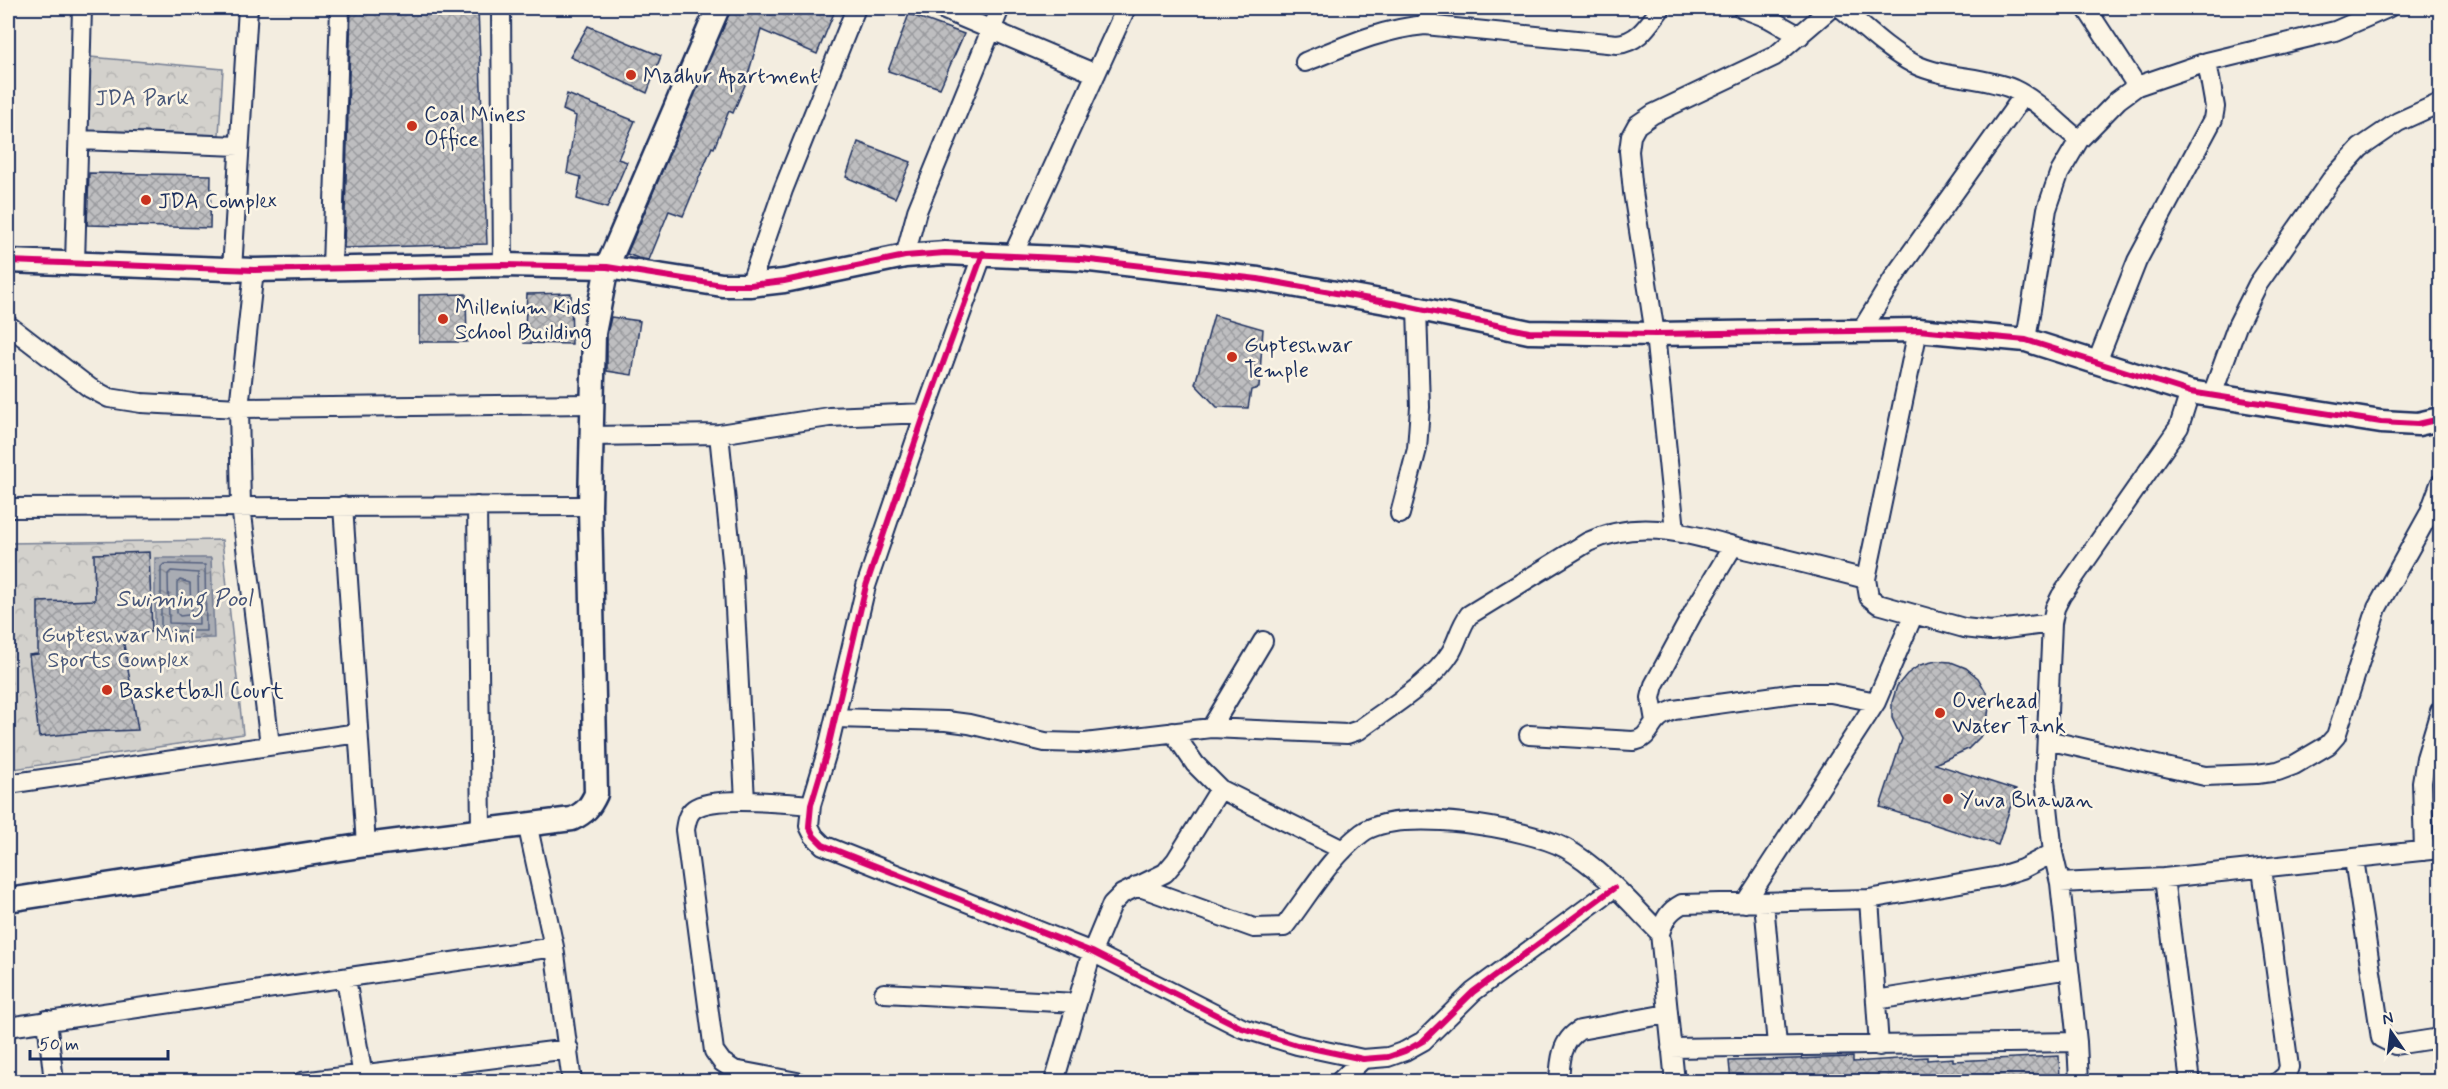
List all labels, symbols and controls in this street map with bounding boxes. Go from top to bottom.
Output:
place label: Madhur Apartment [643,63,818,93]
marker: Madhur Apartment [624,68,638,82]
park label: JDA Park [95,85,189,113]
place label: Coal Mines Office [424,101,526,154]
marker: Coal Mines Office [405,119,419,133]
place label: JDA Complex [158,188,277,216]
marker: JDA Complex [139,193,153,207]
place label: Millenium Kids School Building [455,294,592,350]
marker: Millenium Kids School Building [436,312,450,326]
place label: Gupteshwar Temple [1244,332,1353,385]
marker: Gupteshwar Temple [1225,350,1239,364]
water label: Swiming Pool [116,584,254,618]
park label: Gupteshwar Mini Sports Complex [41,622,195,675]
place label: Basketball Court [119,678,284,706]
marker: Basketball Court [100,683,114,697]
place label: Overhead Water Tank [1952,688,2066,741]
marker: Overhead Water Tank [1933,706,1947,720]
place label: Yuva Bhawan [1960,787,2093,815]
marker: Yuva Bhawan [1941,792,1955,806]
north arrow [2361,1002,2421,1062]
text: N [2380,1007,2395,1030]
scale bar [30,1023,168,1061]
text: 50 m [39,1033,79,1057]

